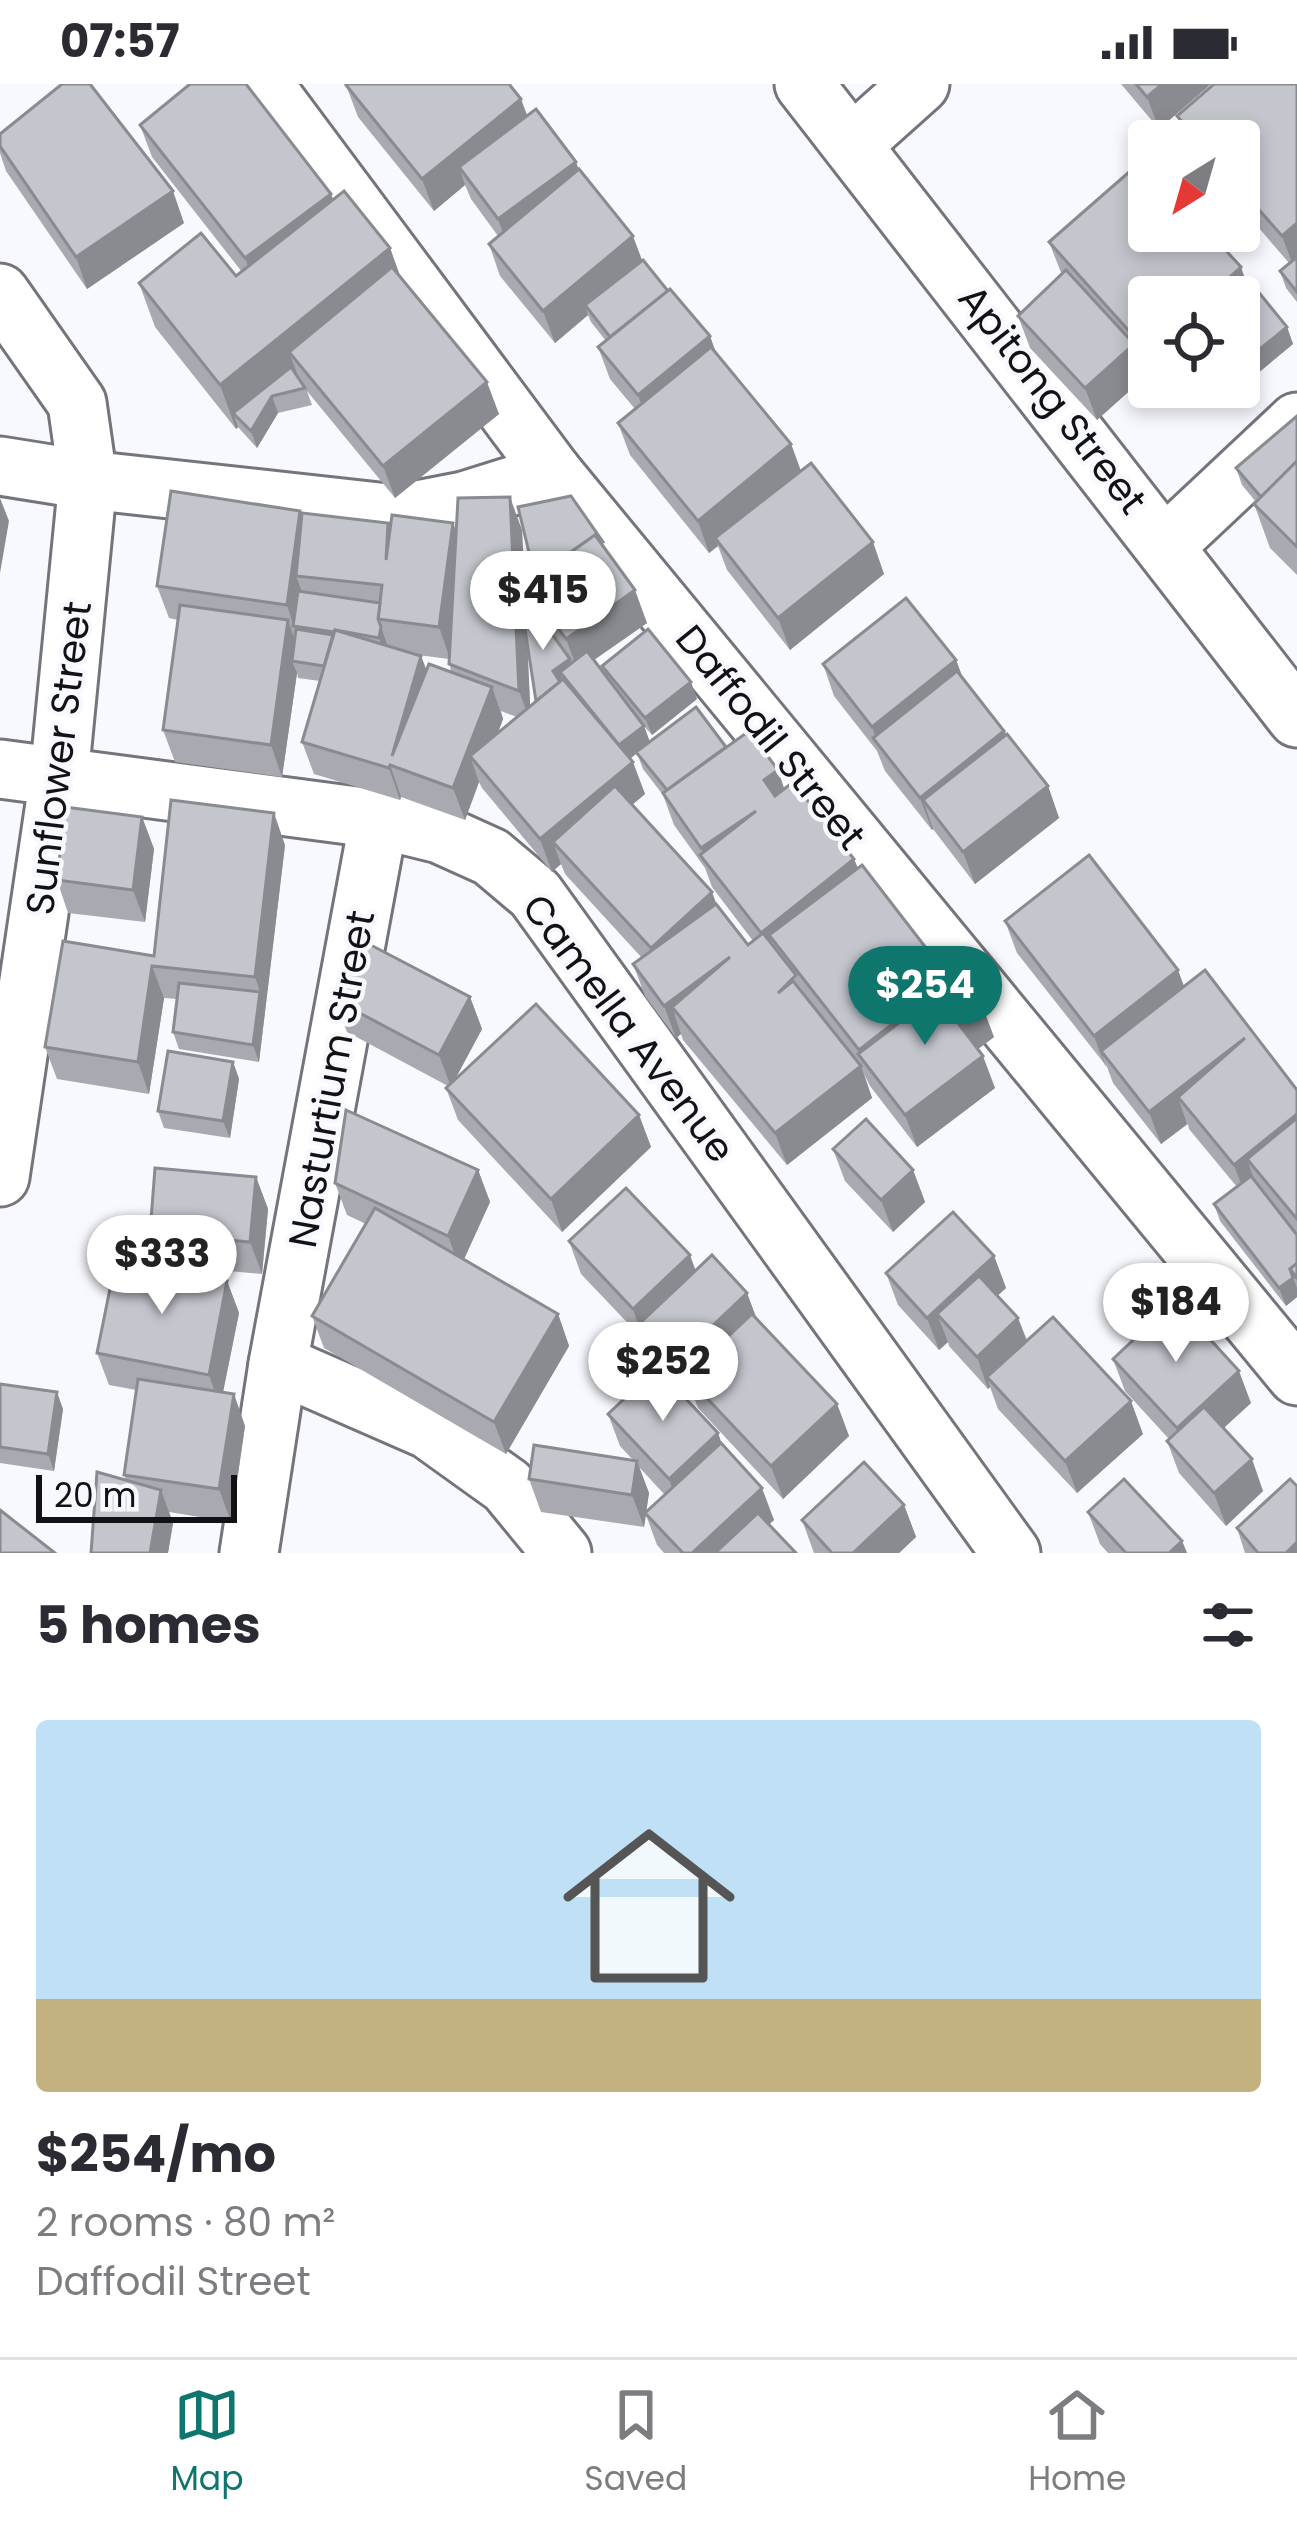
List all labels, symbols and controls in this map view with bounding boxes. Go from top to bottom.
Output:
text: 07:57 [60,10,180,73]
north arrow [1128,120,1260,252]
map controls [1128,120,1260,408]
street label: Apitong Street [946,273,1160,526]
button: locate [1128,276,1260,408]
pin: $415 [472,551,614,653]
text: $415 [497,562,589,617]
street label: Sunflower Street [12,598,105,918]
street label: Daffodil Street [663,613,878,861]
street label: Camella Avenue [509,883,748,1174]
street label: Nasturtium Street [275,906,388,1252]
pin: $254 [854,946,996,1048]
text: $254 [875,957,975,1012]
pin: $333 [91,1215,233,1317]
text: $333 [114,1226,210,1281]
pin: $184 [1105,1263,1247,1365]
text: $184 [1130,1274,1222,1329]
pin: $252 [592,1322,734,1424]
text: $252 [615,1333,711,1388]
scale bar [36,1469,237,1522]
text: 20 m [54,1472,137,1519]
text: 5 homes [36,1589,261,1661]
icon: filters [1195,1592,1261,1658]
icon: home [541,1798,757,2014]
text: $254/mo [36,2118,276,2190]
text: 2 rooms · 80 m² [36,2195,335,2250]
text: Daffodil Street [36,2254,311,2309]
tab: Map [170,2382,243,2504]
tab: Saved [584,2382,687,2504]
tab: Home [1028,2382,1127,2504]

